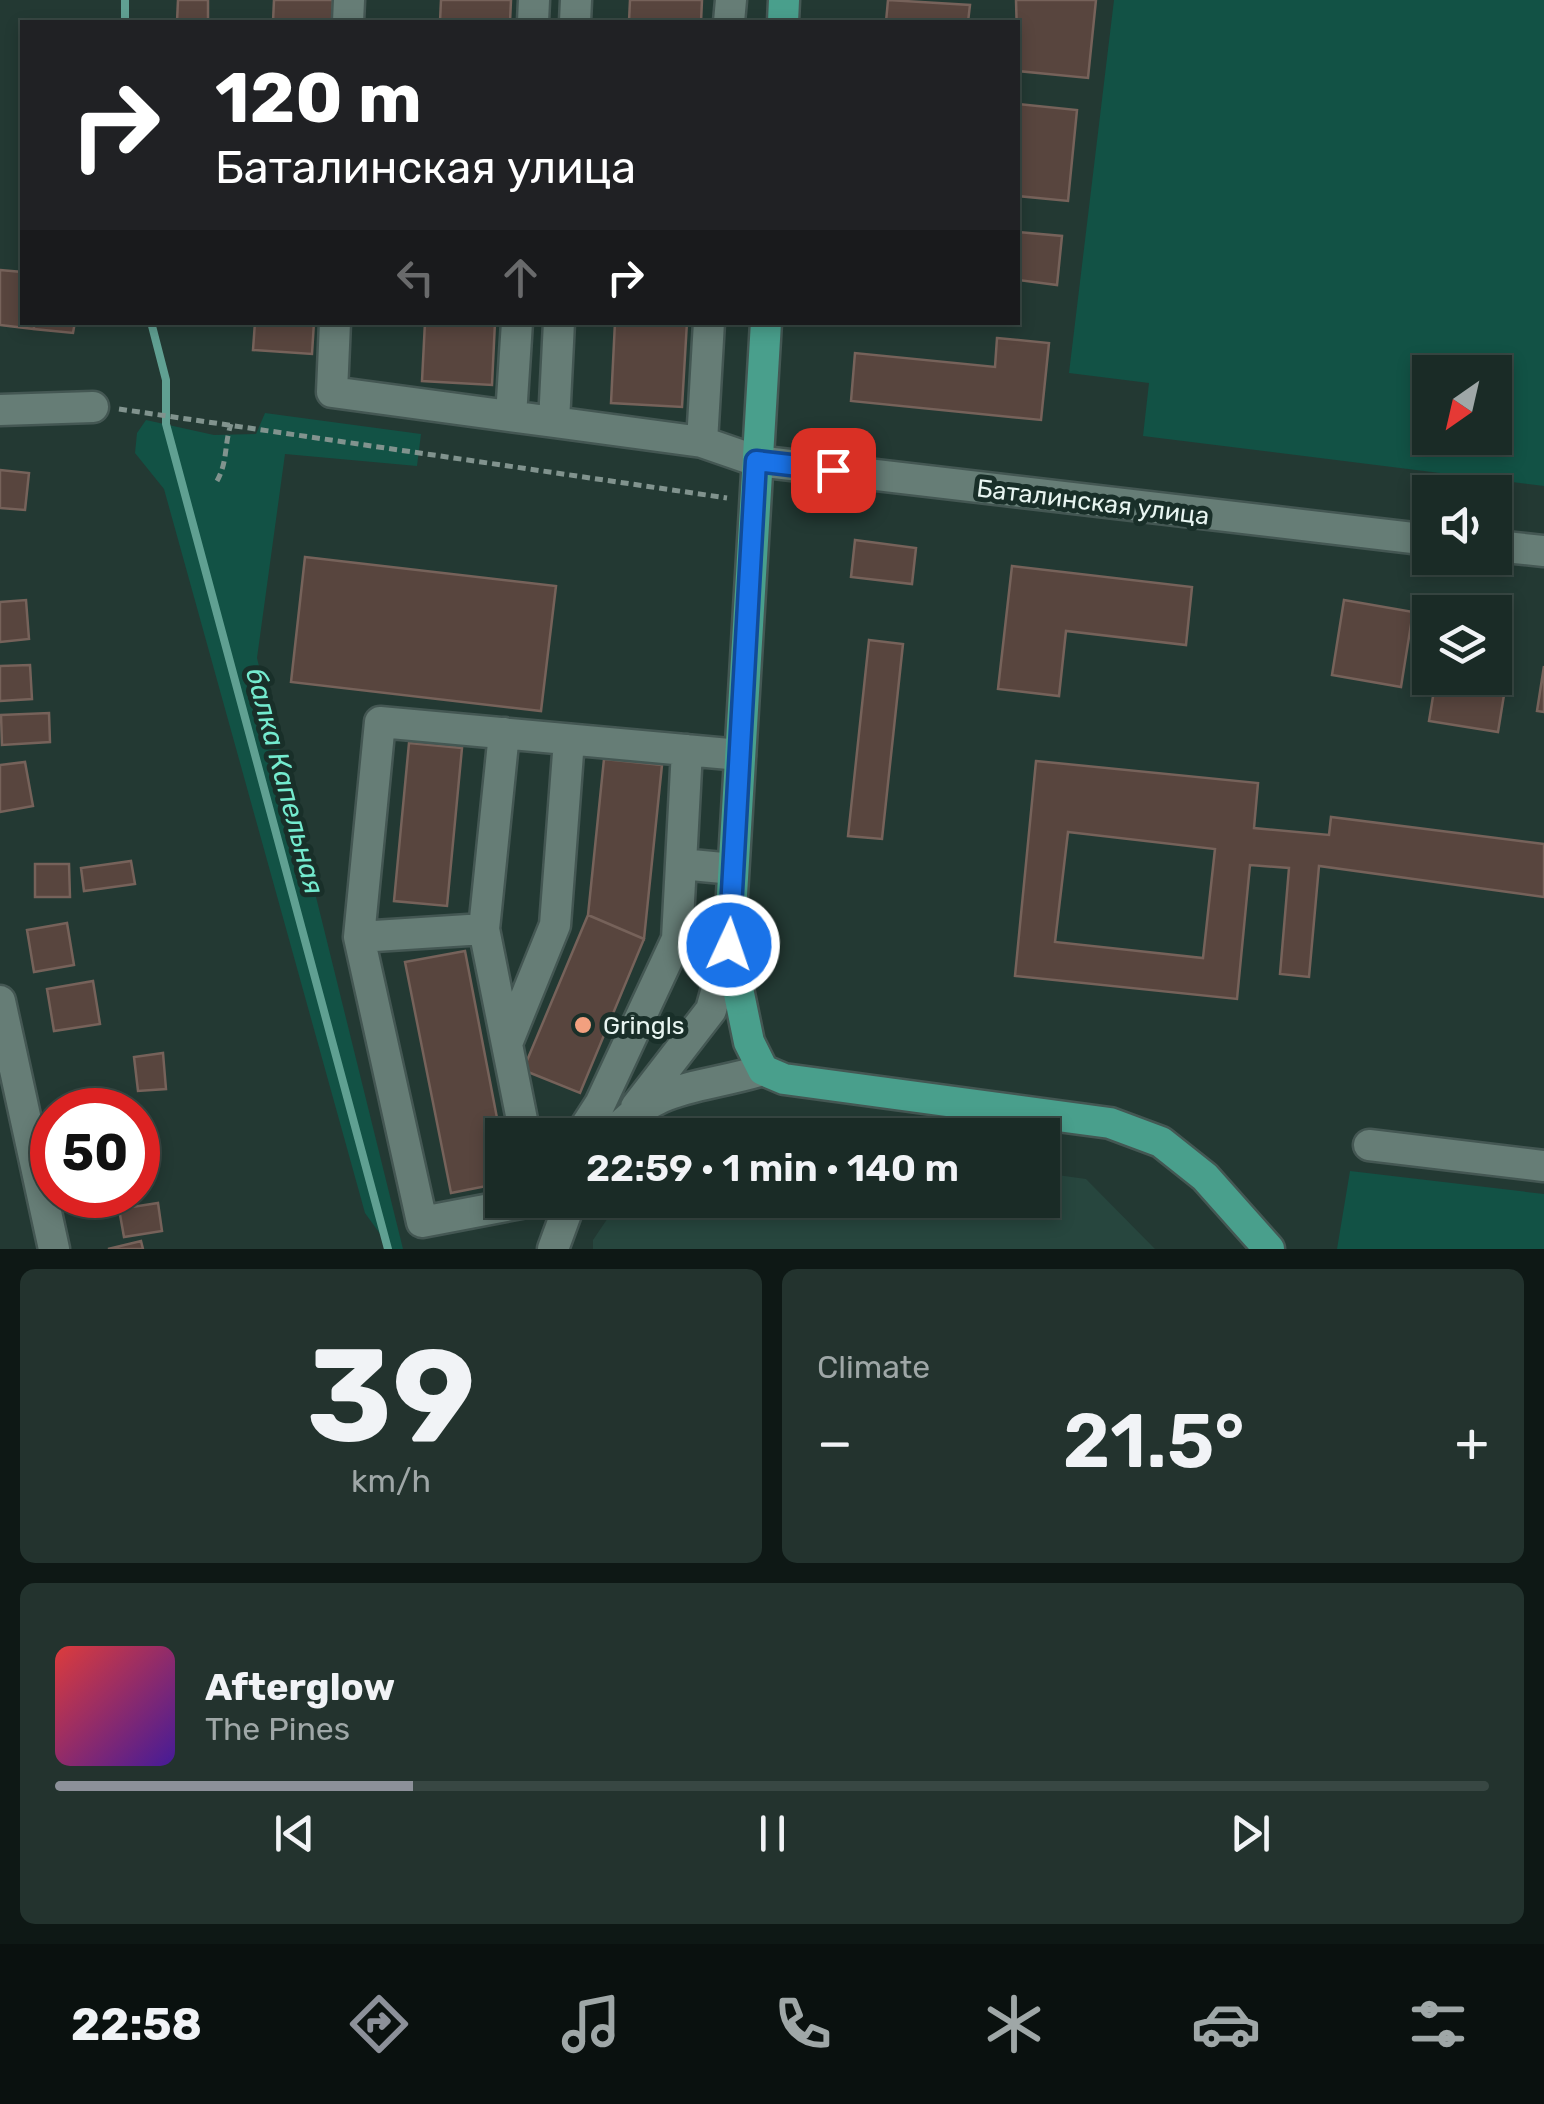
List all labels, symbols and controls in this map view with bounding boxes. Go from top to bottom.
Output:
text: 120 m [215,57,422,140]
icon: right [50,60,180,190]
text: Баталинская улица [215,141,636,194]
icon: left [388,250,443,305]
icon: ahead [493,250,548,305]
icon: right [598,250,653,305]
north arrow [1412,355,1512,455]
map controls [1412,355,1512,695]
pin [791,428,876,513]
icon: arrive [806,443,861,498]
street label: Баталинская улица [975,473,1211,531]
button: sound [1412,475,1512,575]
button: layers [1412,595,1512,695]
water label: балка Капельная [239,664,331,898]
position arrow [677,893,781,997]
place label: Gringls [603,1011,684,1040]
marker: Gringls [572,1014,594,1036]
speed limit sign: 50 [30,1088,160,1218]
text: 22:59 · 1 min · 140 m [586,1145,959,1191]
text: 39 [306,1319,476,1474]
text: Climate [817,1348,930,1386]
text: 21.5° [1063,1397,1245,1486]
text: − [817,1410,853,1475]
text: + [1455,1410,1489,1475]
text: km/h [351,1462,431,1500]
text: Afterglow [205,1664,395,1710]
text: The Pines [205,1710,350,1748]
icon: previous [267,1806,322,1861]
icon: pause [745,1806,800,1861]
icon: next [1223,1806,1278,1861]
icon: directions [344,1989,414,2059]
icon: music [556,1989,626,2059]
icon: phone [768,1989,838,2059]
icon: climate [979,1989,1049,2059]
icon: car [1191,1989,1261,2059]
icon: filters [1403,1989,1473,2059]
text: 22:58 [71,1998,202,2051]

